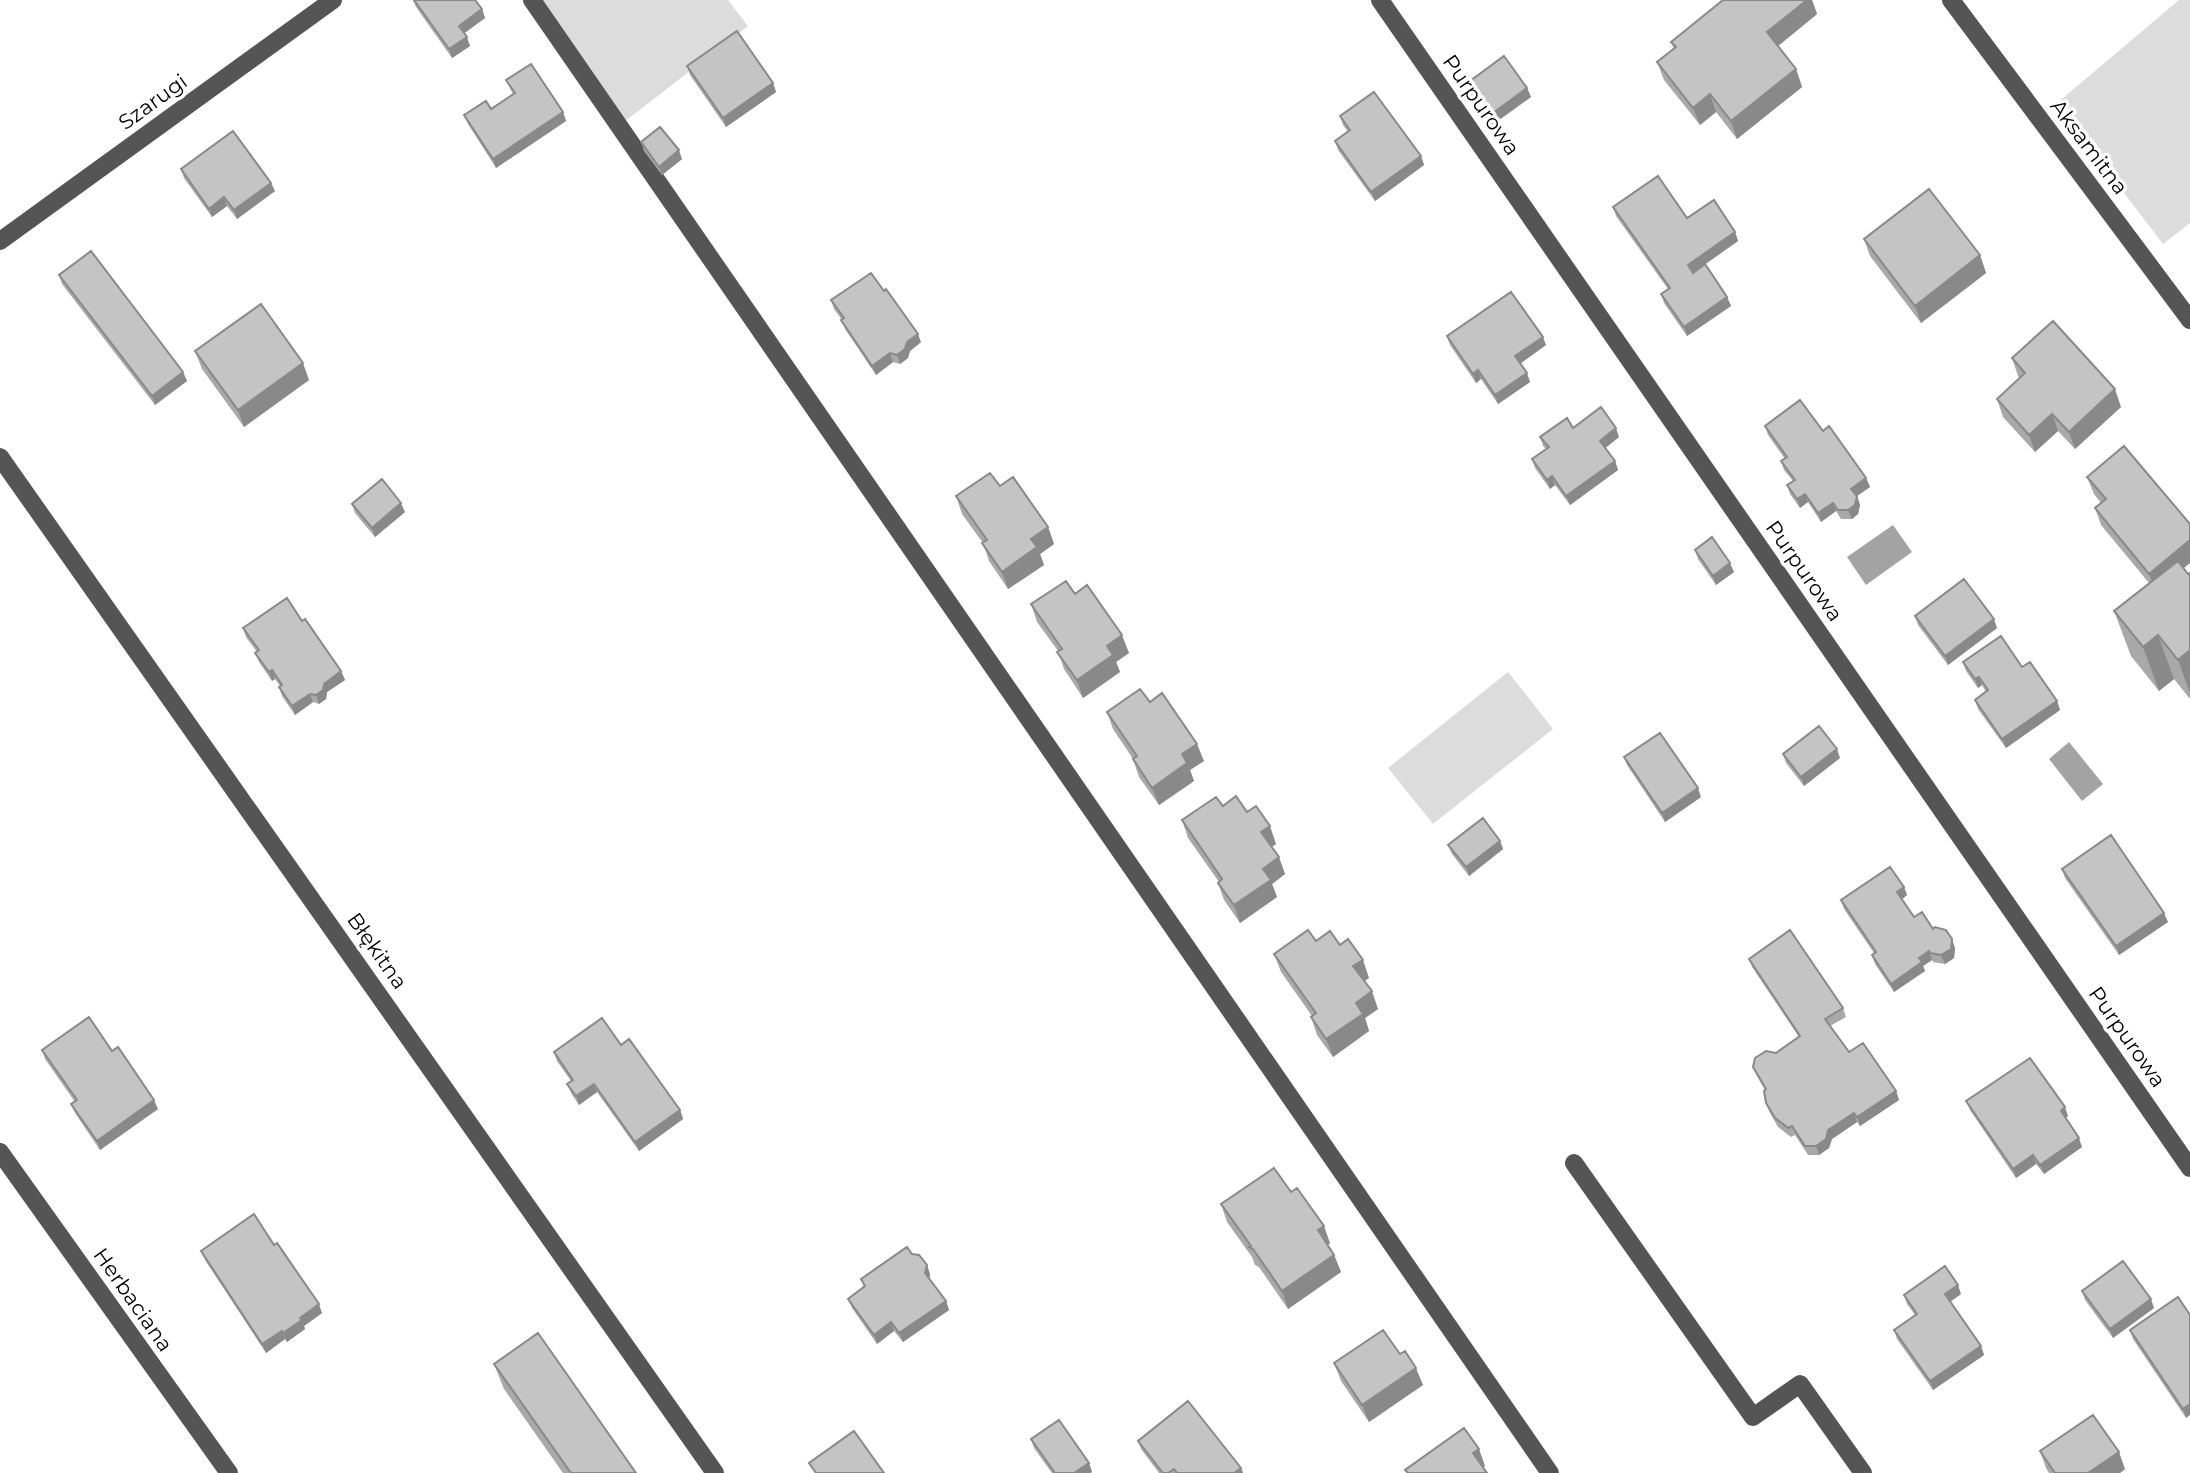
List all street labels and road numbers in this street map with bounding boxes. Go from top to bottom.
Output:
street label: Purpurowa [1438,50,1525,160]
street label: Szarugi [114,68,192,135]
street label: Aksamitna [2045,94,2133,199]
street label: Purpurowa [1761,516,1848,626]
street label: Błękitna [342,908,413,994]
street label: Purpurowa [2084,982,2171,1092]
street label: Herbaciana [89,1243,178,1356]

